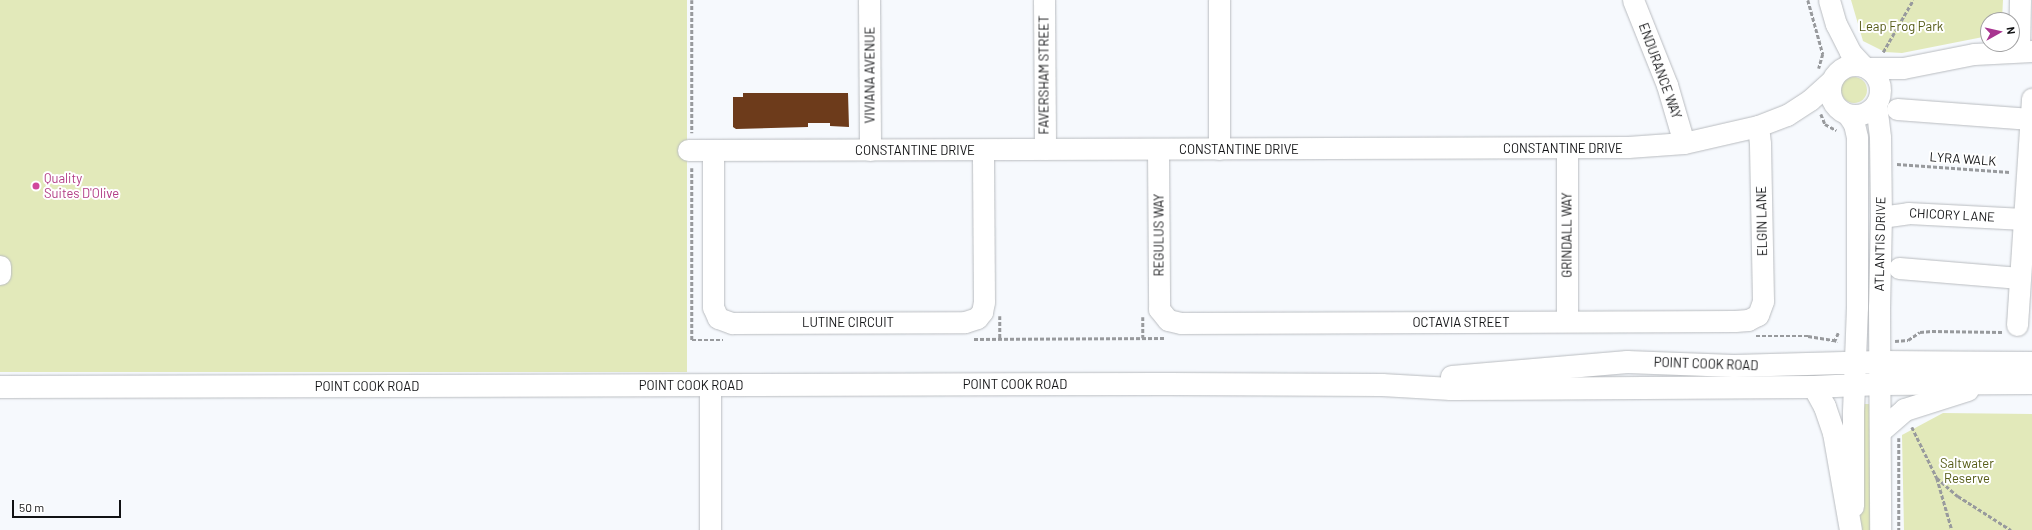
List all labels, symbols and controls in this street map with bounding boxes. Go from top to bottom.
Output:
north arrow [1980,12,2020,52]
street label: FAVERSHAM STREET [1036,15,1052,135]
park label: Leap Frog Park [1859,18,1943,34]
street label: ENDURANCE WAY [1635,21,1685,121]
text: N [2004,26,2018,35]
street label: VIVIANA AVENUE [862,27,878,123]
street label: CONSTANTINE DRIVE [1503,140,1623,156]
street label: CONSTANTINE DRIVE [1179,141,1299,157]
street label: CONSTANTINE DRIVE [855,142,975,158]
street label: LYRA WALK [1929,149,1997,169]
place label: Quality Suites D'Olive [44,171,119,202]
marker: Quality Suites D'Olive [31,181,41,191]
street label: ELGIN LANE [1754,186,1770,256]
street label: GRINDALL WAY [1559,192,1575,278]
street label: REGULUS WAY [1151,194,1167,276]
street label: ATLANTIS DRIVE [1871,197,1889,291]
street label: CHICORY LANE [1909,205,1995,225]
street label: LUTINE CIRCUIT [802,314,894,330]
street label: OCTAVIA STREET [1412,314,1510,330]
street label: POINT COOK ROAD [1654,354,1758,374]
street label: POINT COOK ROAD [963,376,1067,392]
street label: POINT COOK ROAD [639,377,743,393]
street label: POINT COOK ROAD [315,378,419,394]
park label: Saltwater Reserve [1940,456,1994,487]
scale bar [14,492,123,518]
text: 50 m [19,500,44,514]

